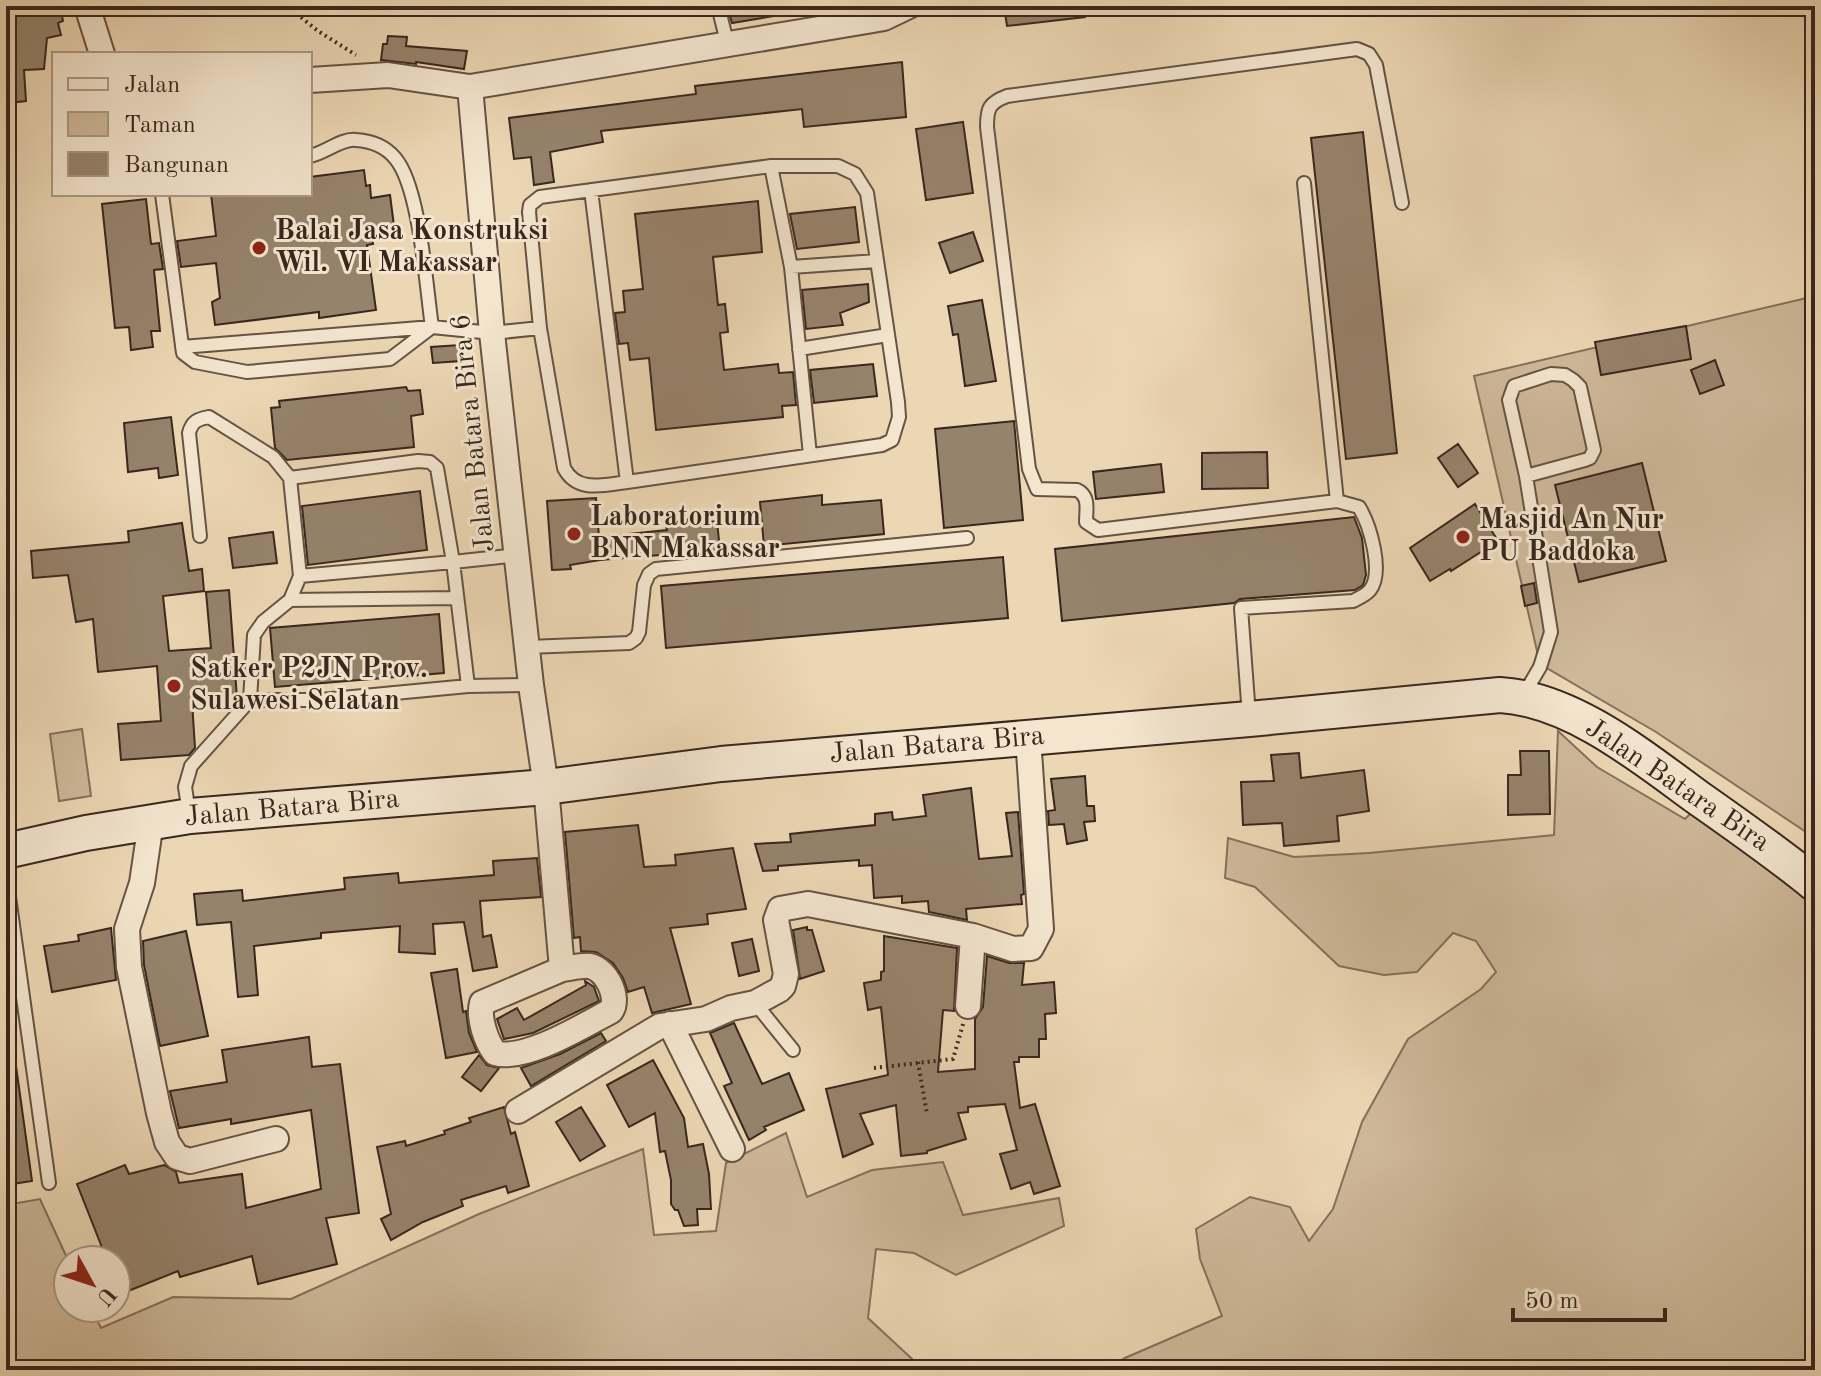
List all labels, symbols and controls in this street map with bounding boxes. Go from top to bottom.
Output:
legend [52,52,312,196]
text: Jalan [124,74,180,98]
text: Taman [124,114,196,138]
text: Bangunan [124,154,229,178]
place label: Balai Jasa Konstruksi Wil. VI Makassar [275,218,549,278]
marker: Balai Jasa Konstruksi Wil. VI Makassar [250,239,268,257]
street label: Jalan Batara Bira 6 [448,312,500,554]
place label: Laboratorium BNN Makassar [590,504,780,564]
place label: Masjid An Nur PU Baddoka [1479,507,1664,567]
marker: Laboratorium BNN Makassar [565,525,583,543]
marker: Masjid An Nur PU Baddoka [1454,528,1472,546]
place label: Satker P2JN Prov. Sulawesi Selatan [190,656,428,716]
marker: Satker P2JN Prov. Sulawesi Selatan [165,677,183,695]
street label: Jalan Batara Bira [1580,714,1774,858]
street label: Jalan Batara Bira [828,723,1046,769]
street label: Jalan Batara Bira [183,786,401,832]
north arrow [52,1244,132,1324]
scale bar [1513,1272,1665,1322]
text: U [92,1282,120,1309]
text: 50 m [1525,1290,1579,1314]

